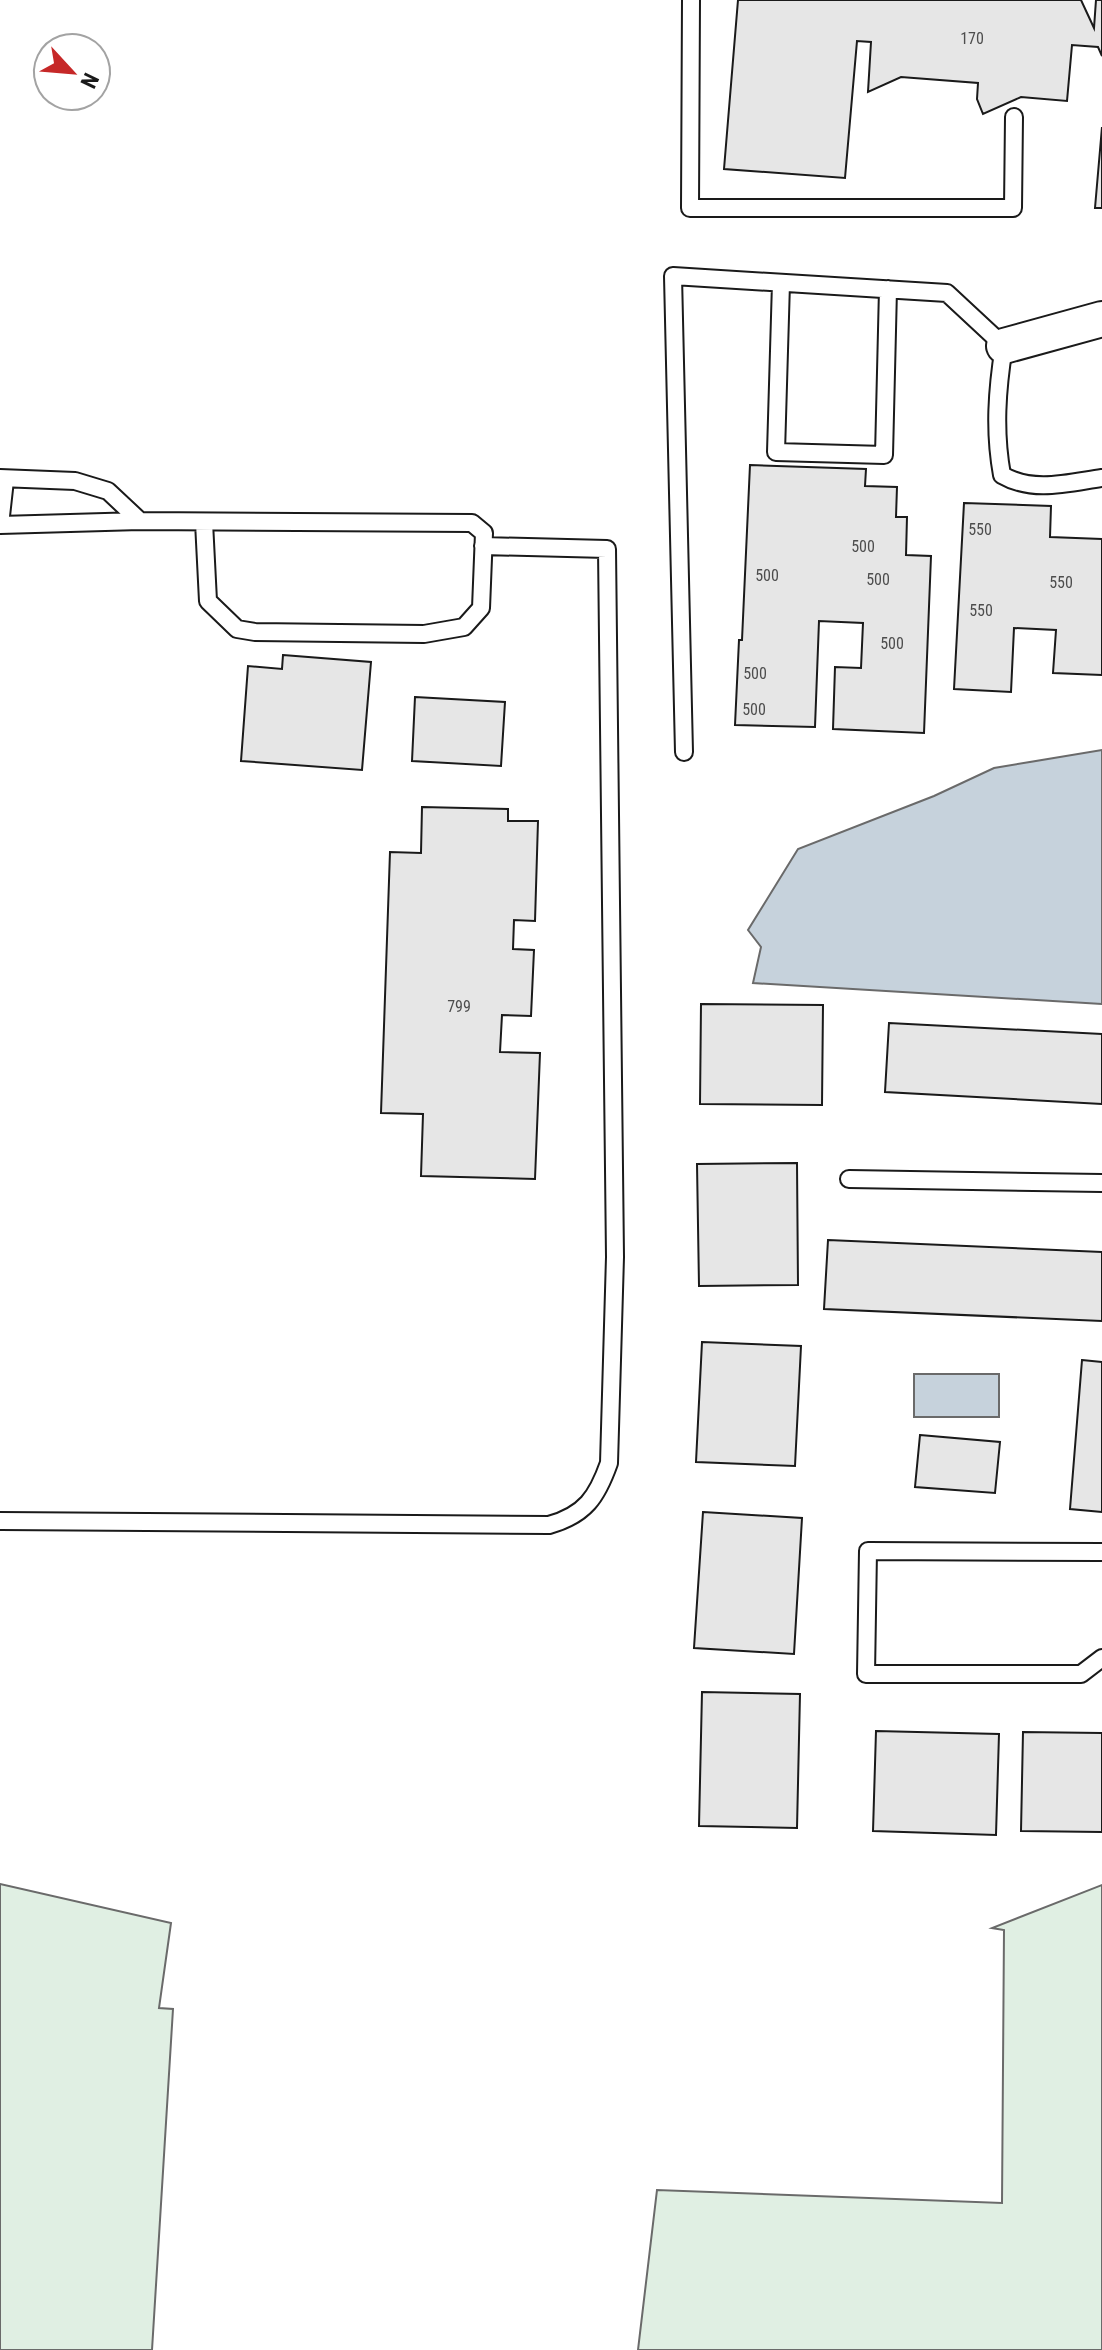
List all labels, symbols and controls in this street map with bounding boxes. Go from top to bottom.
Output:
house number: 170 [960,29,984,48]
north arrow [32,32,112,112]
text: N [75,69,104,92]
house number: 550 [968,520,992,539]
house number: 500 [851,537,875,556]
house number: 500 [755,566,779,585]
house number: 500 [866,570,890,589]
house number: 550 [1049,573,1073,592]
house number: 550 [969,601,993,620]
house number: 500 [880,634,904,653]
house number: 500 [743,664,767,683]
house number: 500 [742,700,766,719]
house number: 799 [447,997,471,1016]

